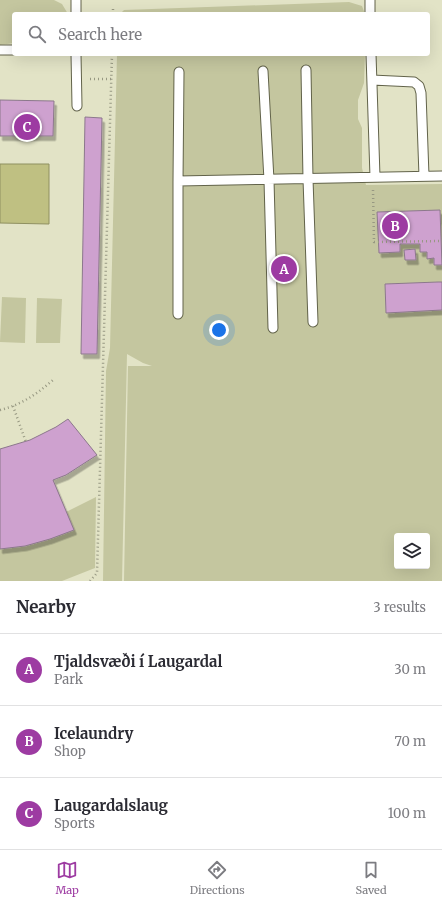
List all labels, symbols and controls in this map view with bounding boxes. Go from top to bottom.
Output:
search box [12,12,430,56]
icon: search [26,23,48,45]
text: Search here [58,25,142,44]
pin: C [14,112,40,142]
pin: B [382,211,408,241]
pin: A [271,254,297,284]
your location [209,320,229,340]
map controls [394,533,430,569]
button: layers [394,533,430,569]
text: Nearby [16,596,76,618]
text: 3 results [373,599,426,616]
text: Tjaldsvæði í Laugardal [54,652,222,671]
text: A [24,661,34,678]
text: 30 m [394,661,426,678]
text: Park [54,671,83,688]
text: Icelaundry [54,724,133,743]
text: B [24,733,34,750]
text: 70 m [395,733,426,750]
text: Shop [54,743,86,760]
text: Laugardalslaug [54,796,168,815]
text: C [25,805,33,822]
text: 100 m [388,805,426,822]
text: Sports [54,815,95,832]
tab: Map [55,859,79,897]
tab: Directions [190,859,245,897]
tab: Saved [355,859,387,897]

